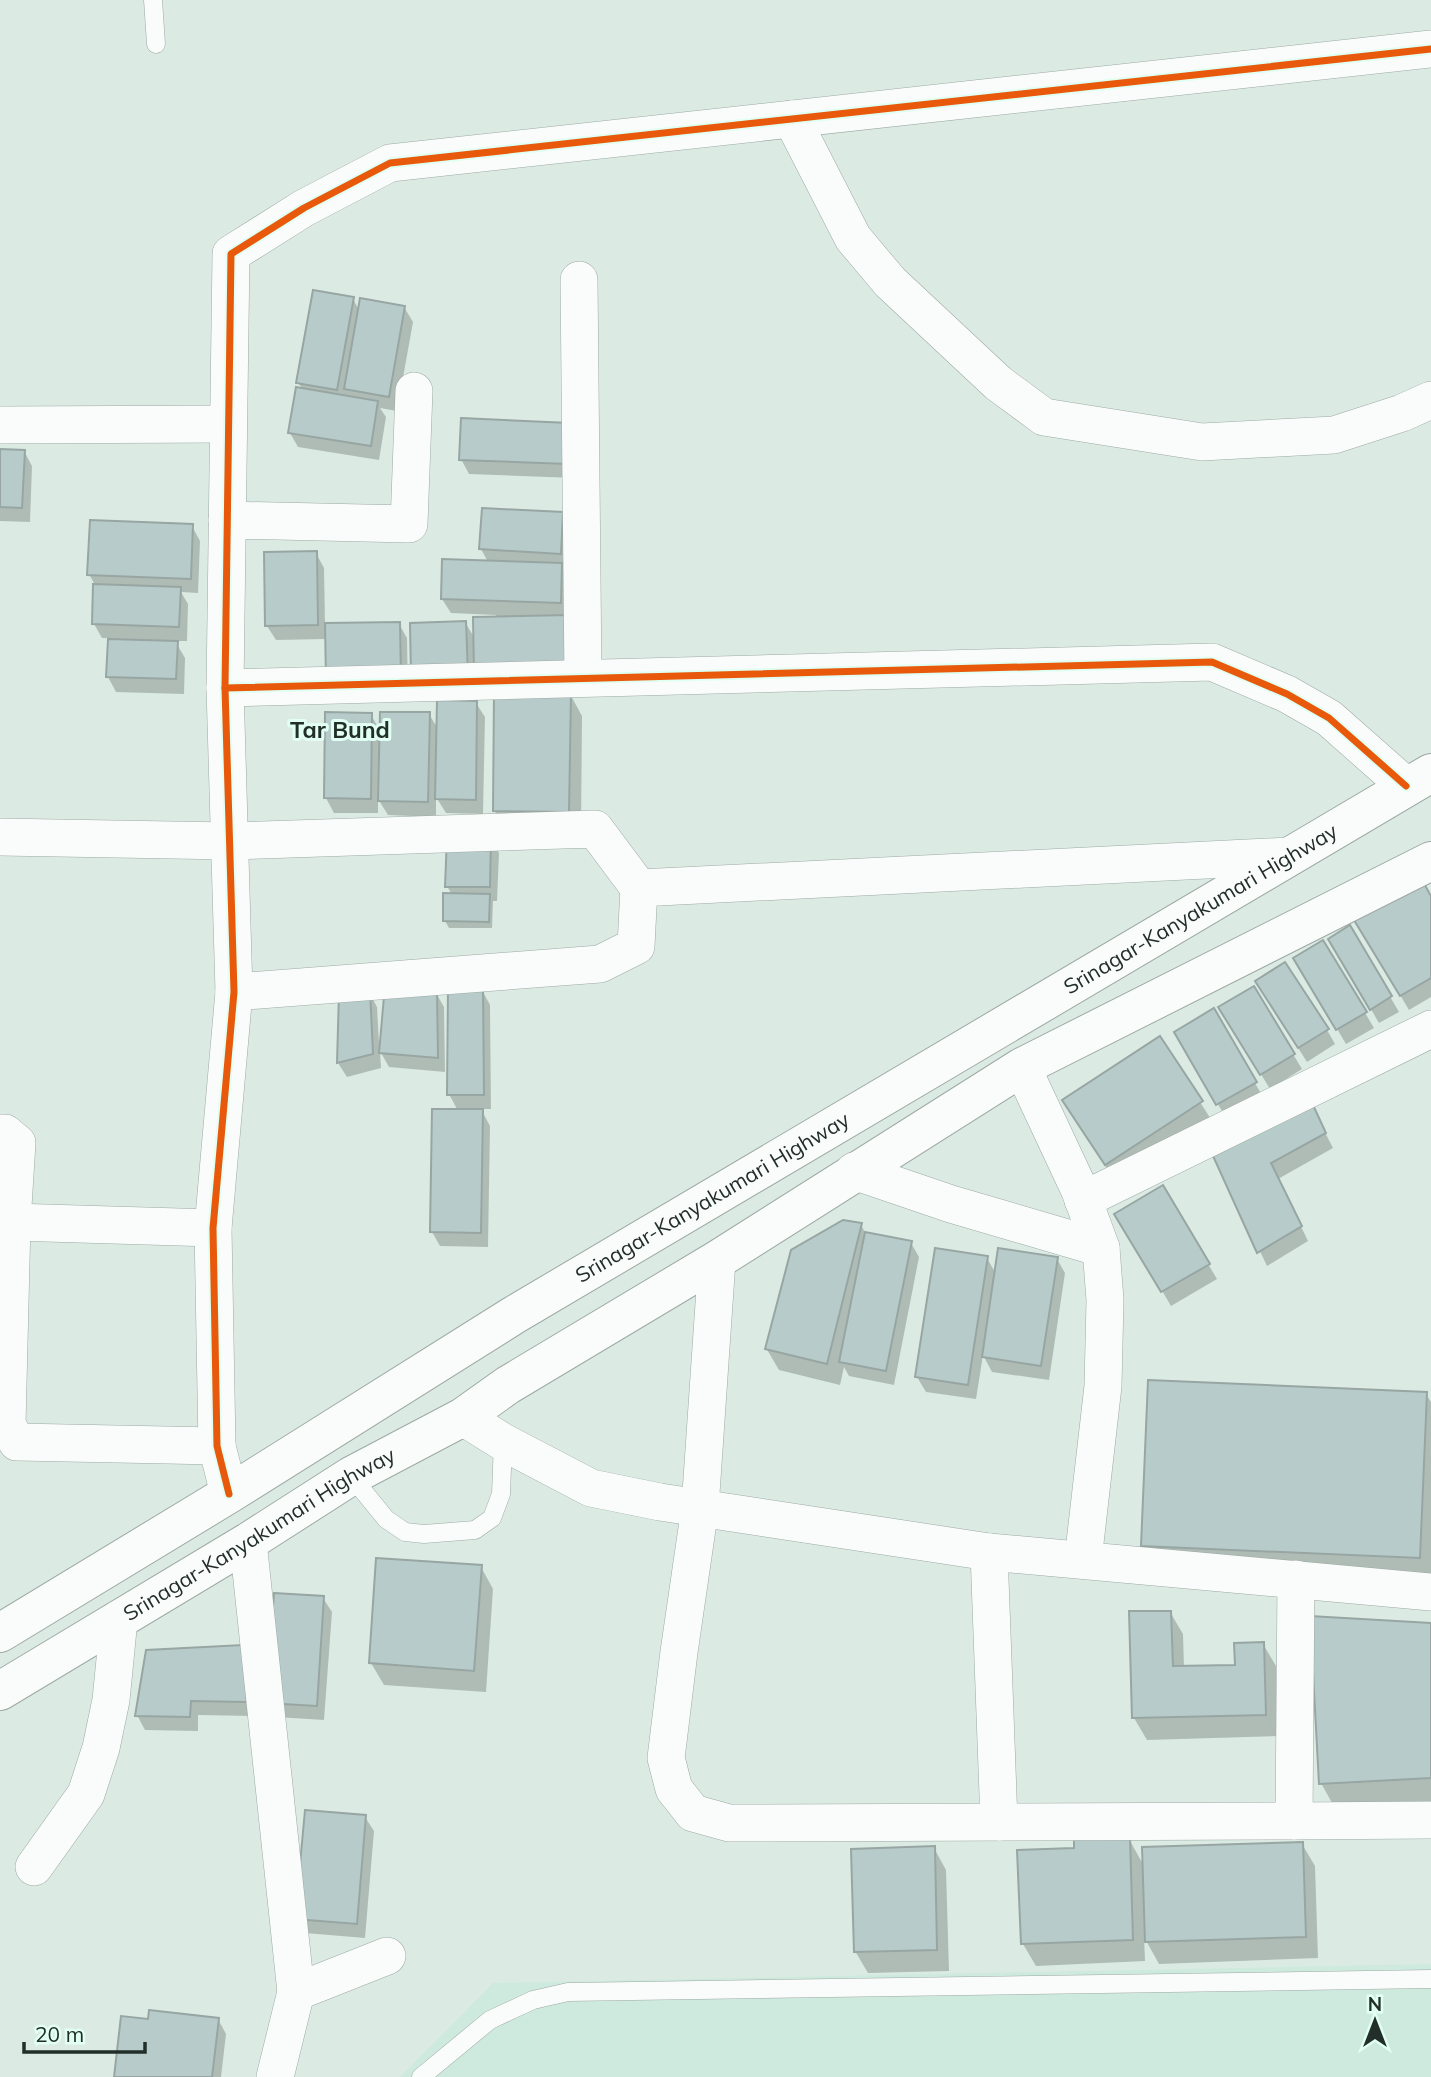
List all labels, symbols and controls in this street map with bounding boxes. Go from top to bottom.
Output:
district label: Tar Bund [290,715,390,744]
street label: Srinagar-Kanyakumari Highway [1059,817,1342,999]
street label: Srinagar-Kanyakumari Highway [570,1106,854,1288]
street label: Srinagar-Kanyakumari Highway [118,1441,399,1626]
north arrow [1340,1986,1410,2056]
text: N [1368,1992,1382,2016]
scale bar [24,2010,145,2054]
text: 20 m [35,2021,84,2047]

